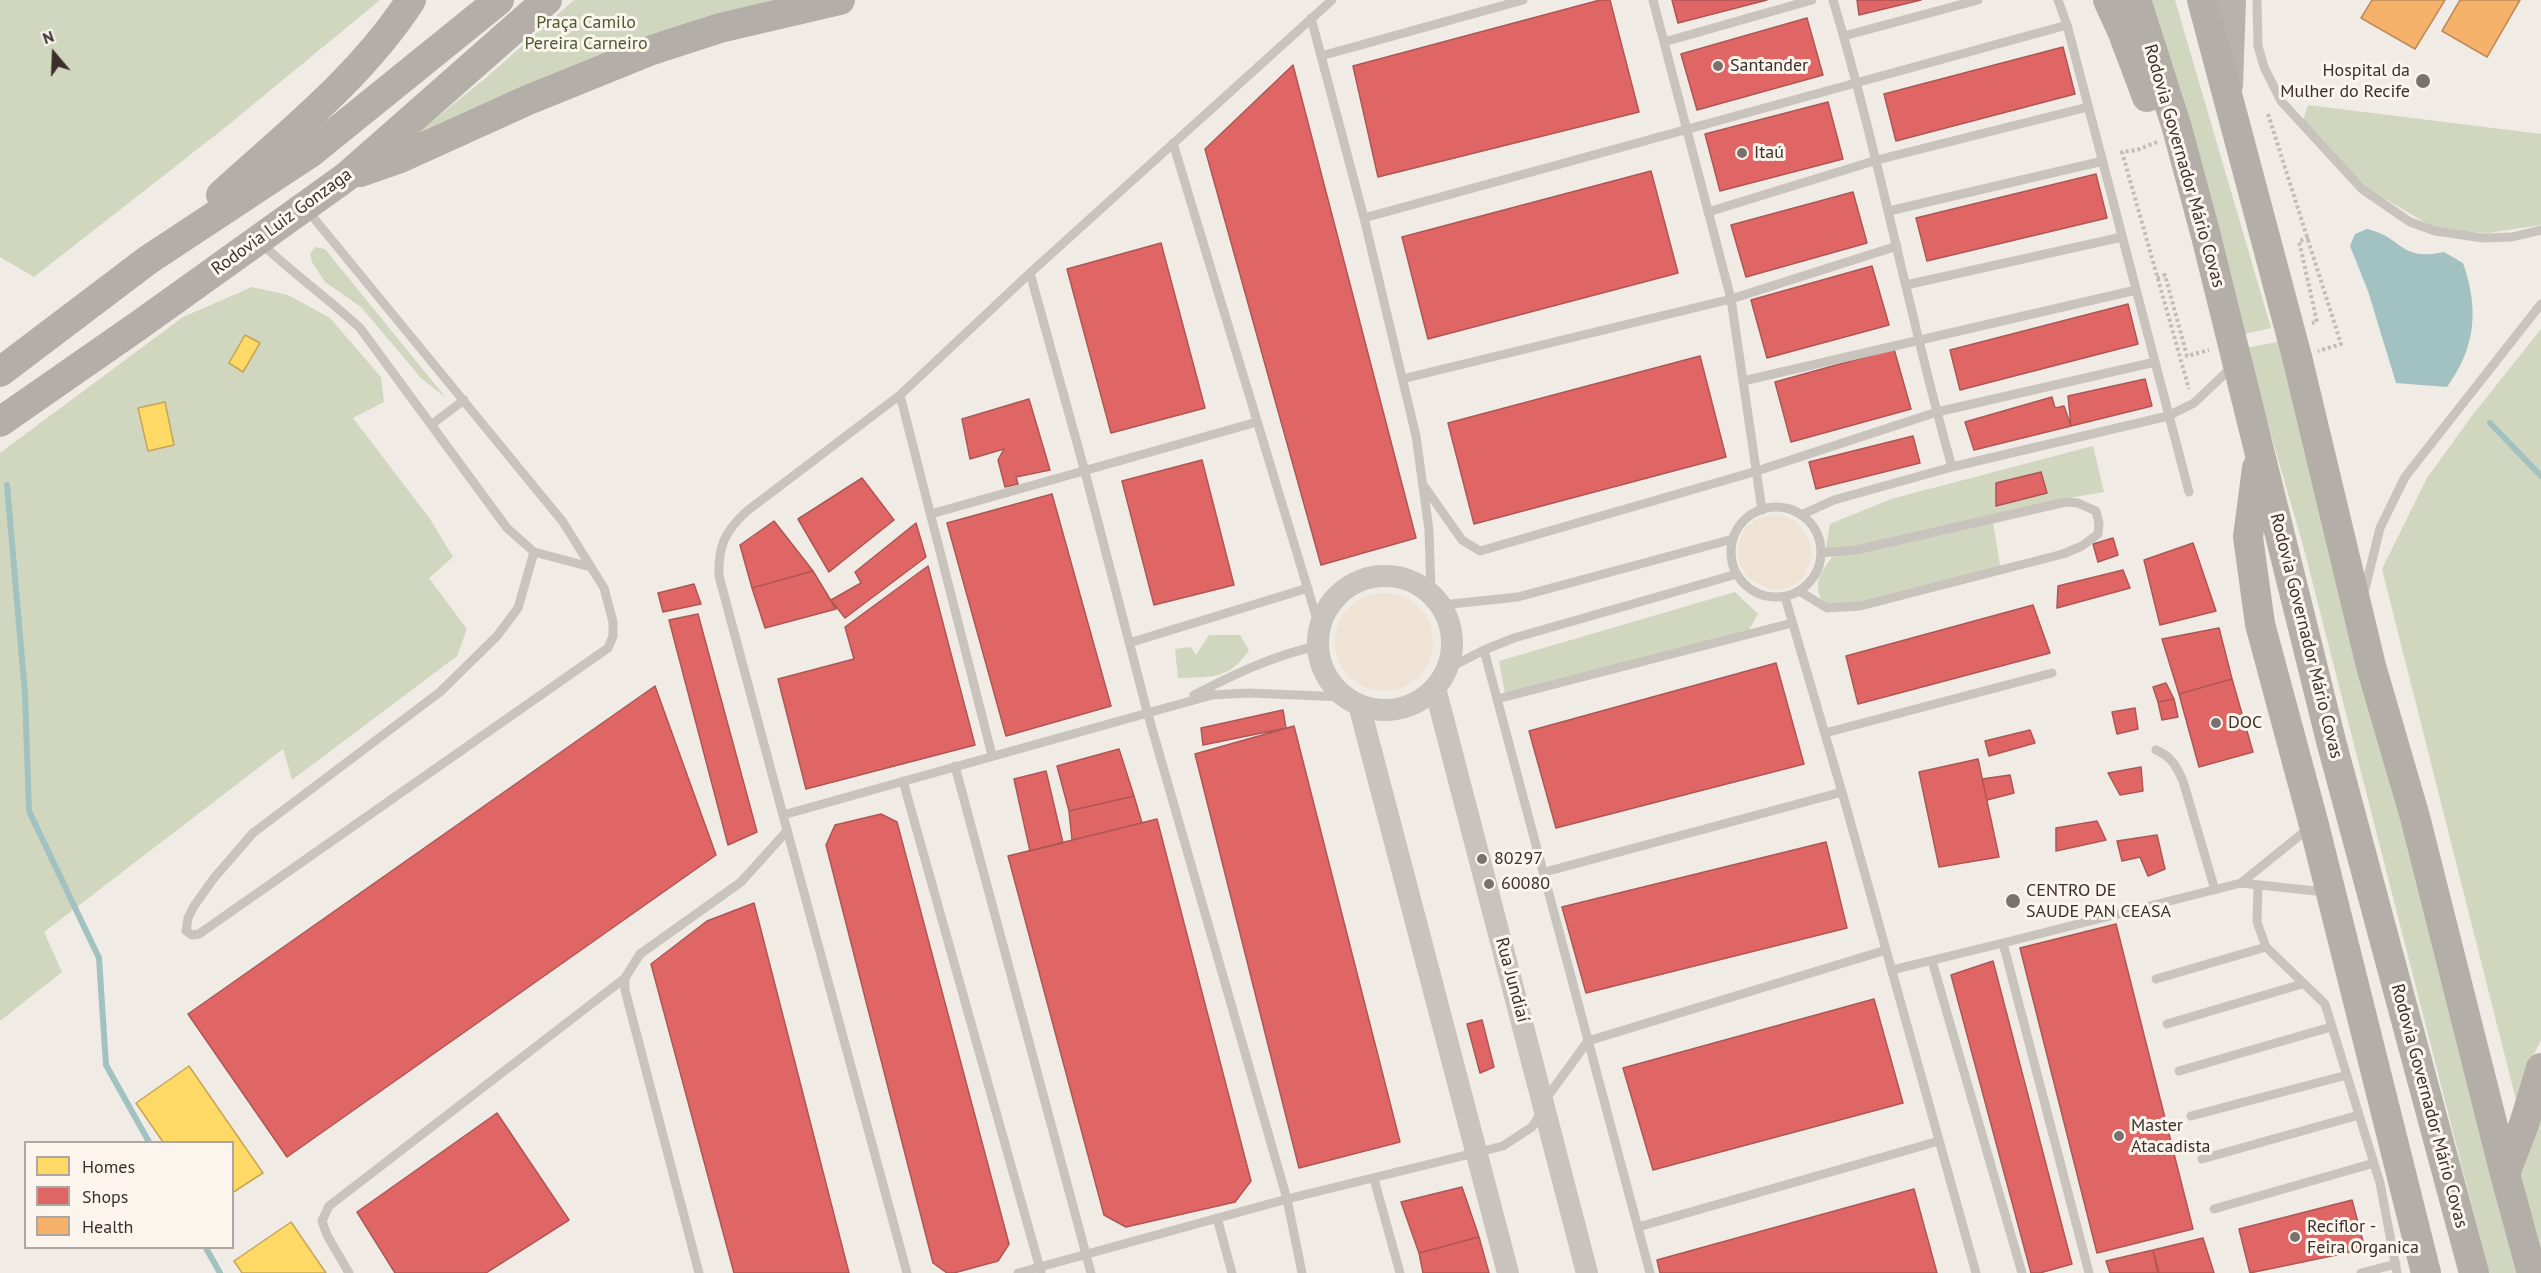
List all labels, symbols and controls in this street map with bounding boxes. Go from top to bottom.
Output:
park label: Praça Camilo Pereira Carneiro [524,12,648,54]
north arrow [24,24,84,84]
text: N [40,26,56,48]
street label: Rodovia Governador Mário Covas [2139,42,2229,290]
place label: Santander [1730,55,1808,77]
marker: Santander [1711,59,1725,73]
place label: Hospital da Mulher do Recife [2280,60,2410,103]
marker: Hospital da Mulher do Recife [2414,72,2432,90]
place label: Itaú [1754,142,1784,164]
marker: Itaú [1735,146,1749,160]
street label: Rodovia Luiz Gonzaga [208,164,356,280]
street label: Rodovia Governador Mário Covas [2265,511,2347,761]
place label: DOC [2228,712,2262,734]
marker: DOC [2209,716,2223,730]
place label: 80297 [1494,848,1543,870]
marker: 80297 [1475,852,1489,866]
place label: 60080 [1501,873,1550,895]
marker: 60080 [1482,877,1496,891]
place label: CENTRO DE SAUDE PAN CEASA [2026,880,2171,922]
marker: CENTRO DE SAUDE PAN CEASA [2004,892,2022,910]
street label: Rua Jundiaí [1490,935,1534,1025]
street label: Rodovia Governador Mário Covas [2386,982,2472,1230]
place label: Master Atacadista [2131,1115,2210,1158]
marker: Master Atacadista [2112,1129,2126,1143]
legend [24,1141,234,1249]
text: Homes [82,1155,135,1178]
text: Shops [82,1185,128,1208]
text: Health [82,1215,133,1238]
place label: Reciflor - Feira Organica [2307,1216,2419,1258]
marker: Reciflor - Feira Organica [2288,1230,2302,1244]

